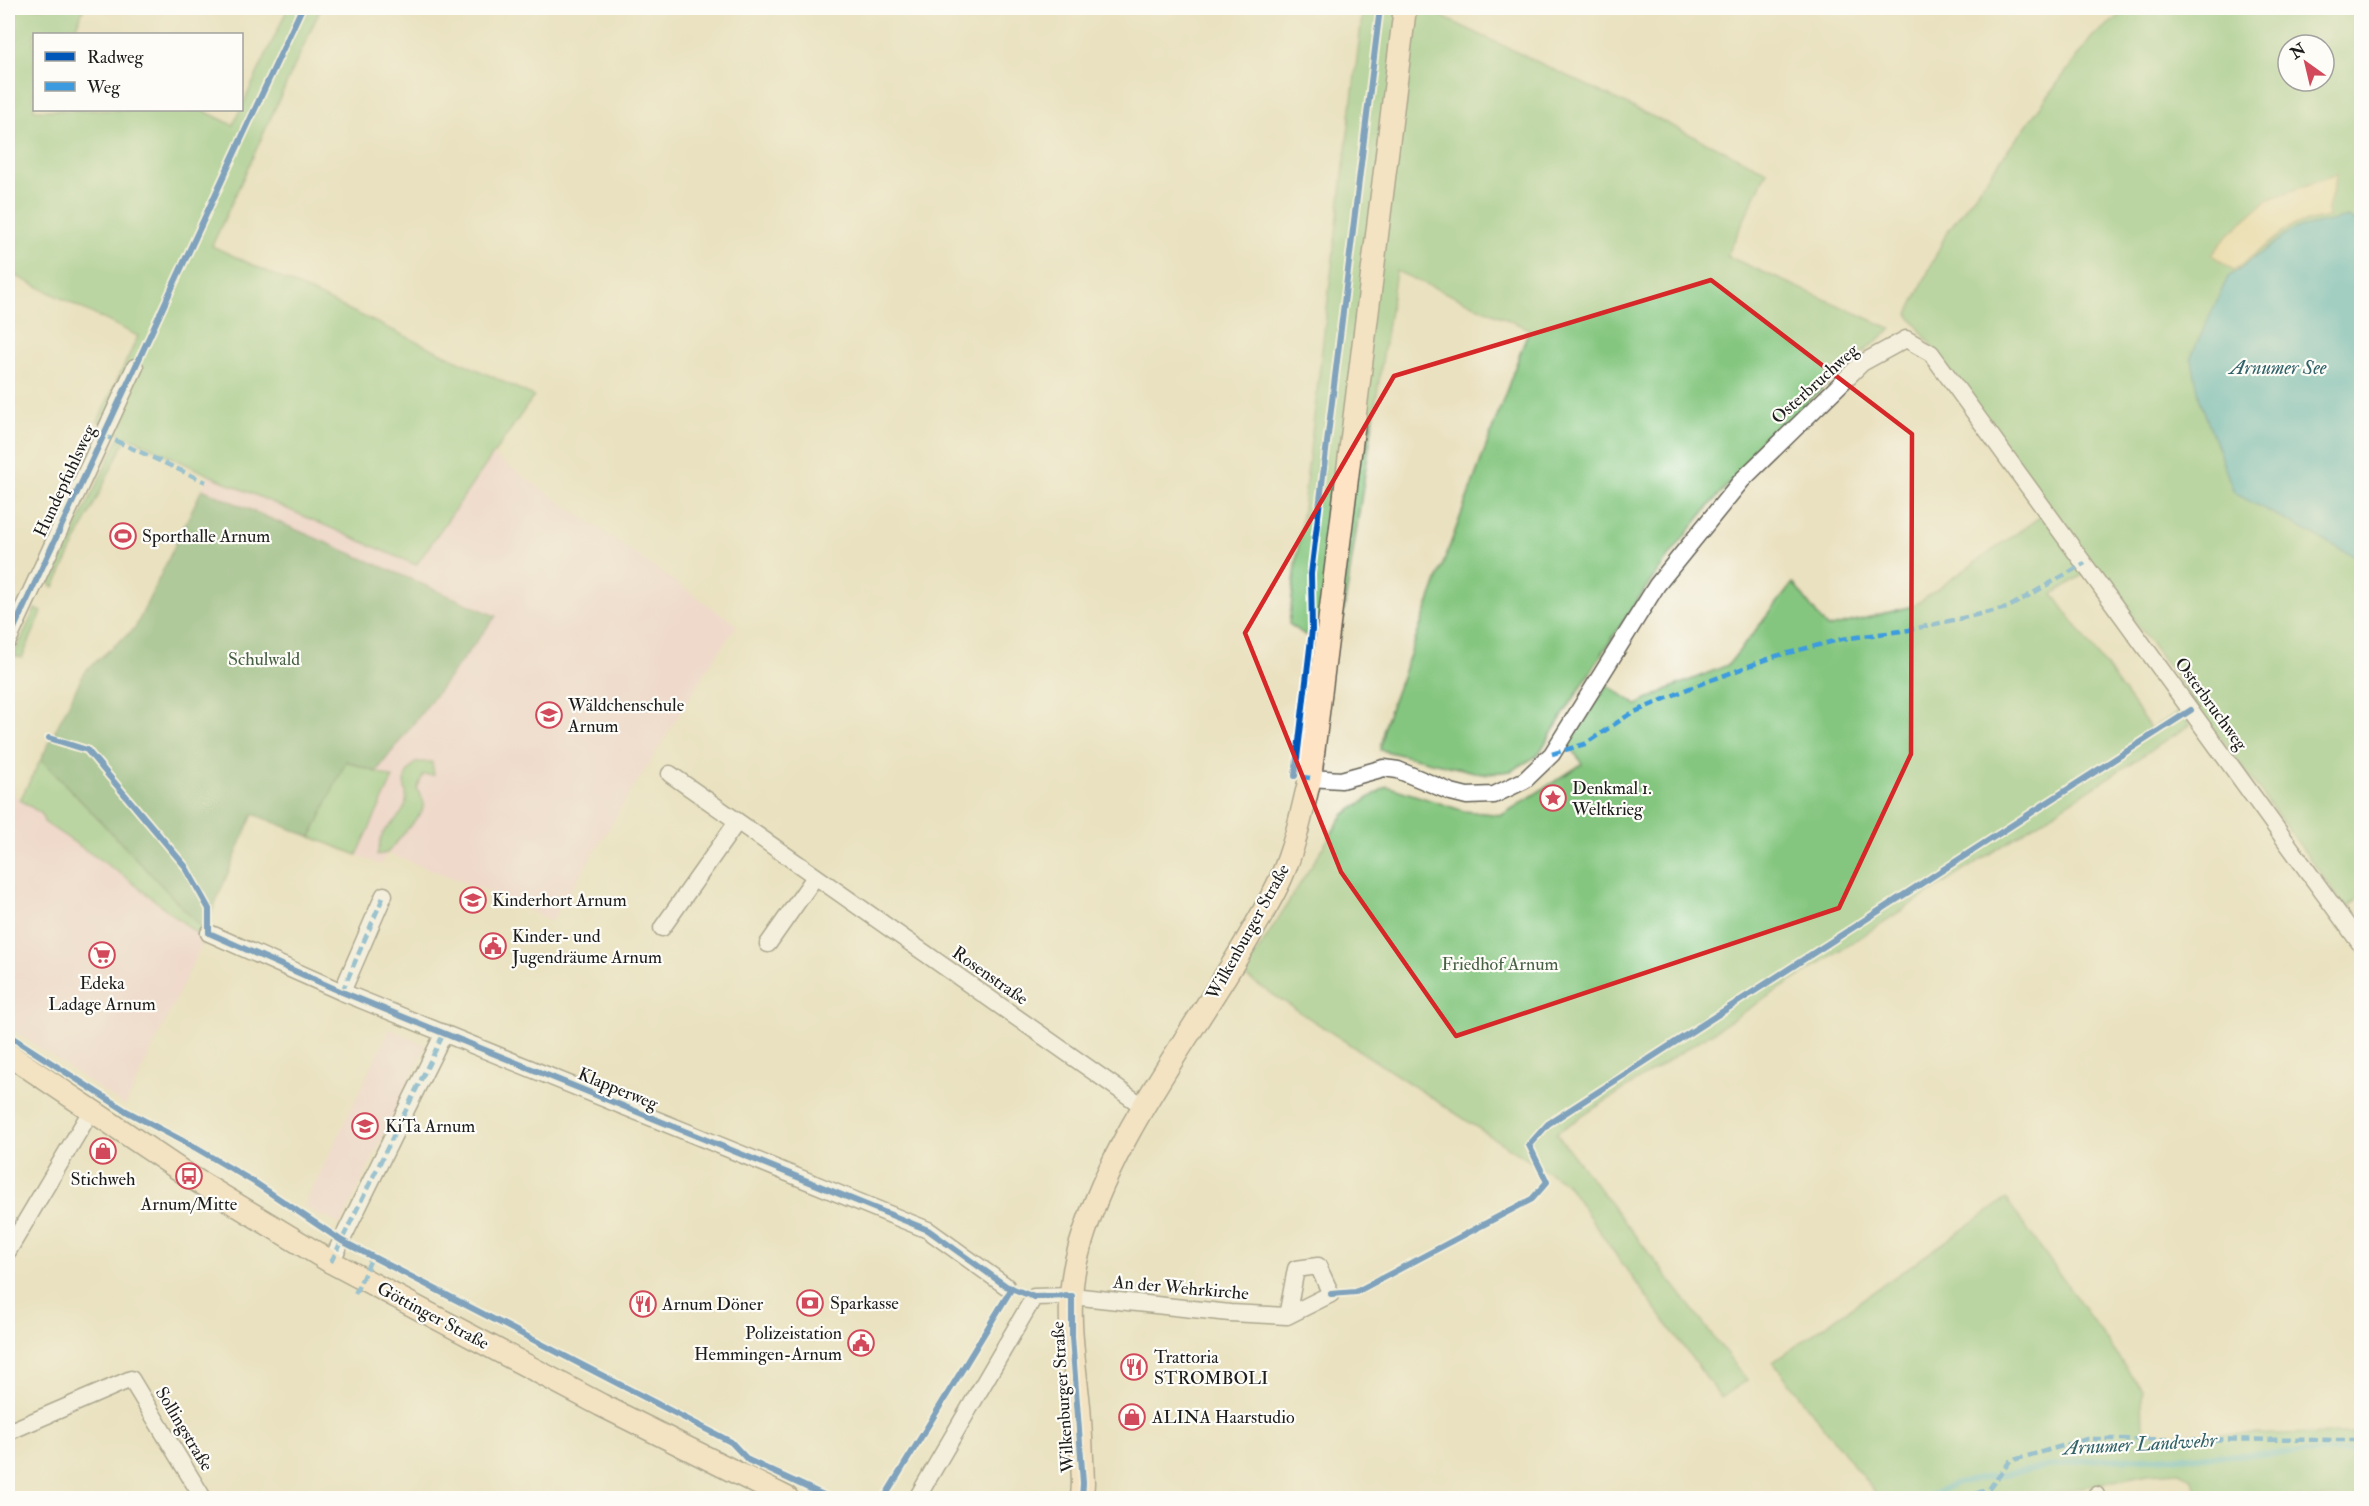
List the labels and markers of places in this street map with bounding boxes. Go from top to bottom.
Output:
sports icon: Sporthalle Arnum [108,521,138,551]
place label: Sporthalle Arnum [142,525,270,548]
place label: Wäldchenschule Arnum [567,694,685,738]
school or university icon: Wäldchenschule Arnum [534,700,564,730]
place label: Denkmal 1. Weltkrieg [1571,777,1652,821]
place icon: Denkmal 1. Weltkrieg [1538,783,1568,813]
school or university icon: Kinderhort Arnum [458,885,488,915]
place label: Kinderhort Arnum [492,889,627,912]
place label: Kinder- und Jugendräume Arnum [511,925,662,969]
public building icon: Kinder- und Jugendräume Arnum [478,931,508,961]
supermarket icon: Edeka Ladage Arnum [87,940,117,970]
place label: Edeka Ladage Arnum [48,972,156,1016]
school or university icon: KiTa Arnum [350,1111,380,1141]
place label: KiTa Arnum [385,1115,475,1138]
shop icon: Stichweh [88,1136,118,1166]
bus stop icon: Arnum/Mitte [174,1161,204,1191]
place label: Stichweh [71,1168,136,1191]
place label: Arnum/Mitte [140,1193,238,1216]
bank icon: Sparkasse [795,1288,825,1318]
restaurant icon: Arnum Döner [628,1289,658,1319]
place label: Sparkasse [830,1292,899,1315]
place label: Arnum Döner [661,1293,763,1316]
place label: Polizeistation Hemmingen-Arnum [694,1322,842,1366]
public building icon: Polizeistation Hemmingen-Arnum [846,1328,876,1358]
place label: Trattoria STROMBOLI [1154,1346,1268,1390]
restaurant icon: Trattoria STROMBOLI [1119,1352,1149,1382]
shop icon: ALINA Haarstudio [1117,1402,1147,1432]
place label: ALINA Haarstudio [1151,1406,1295,1429]

